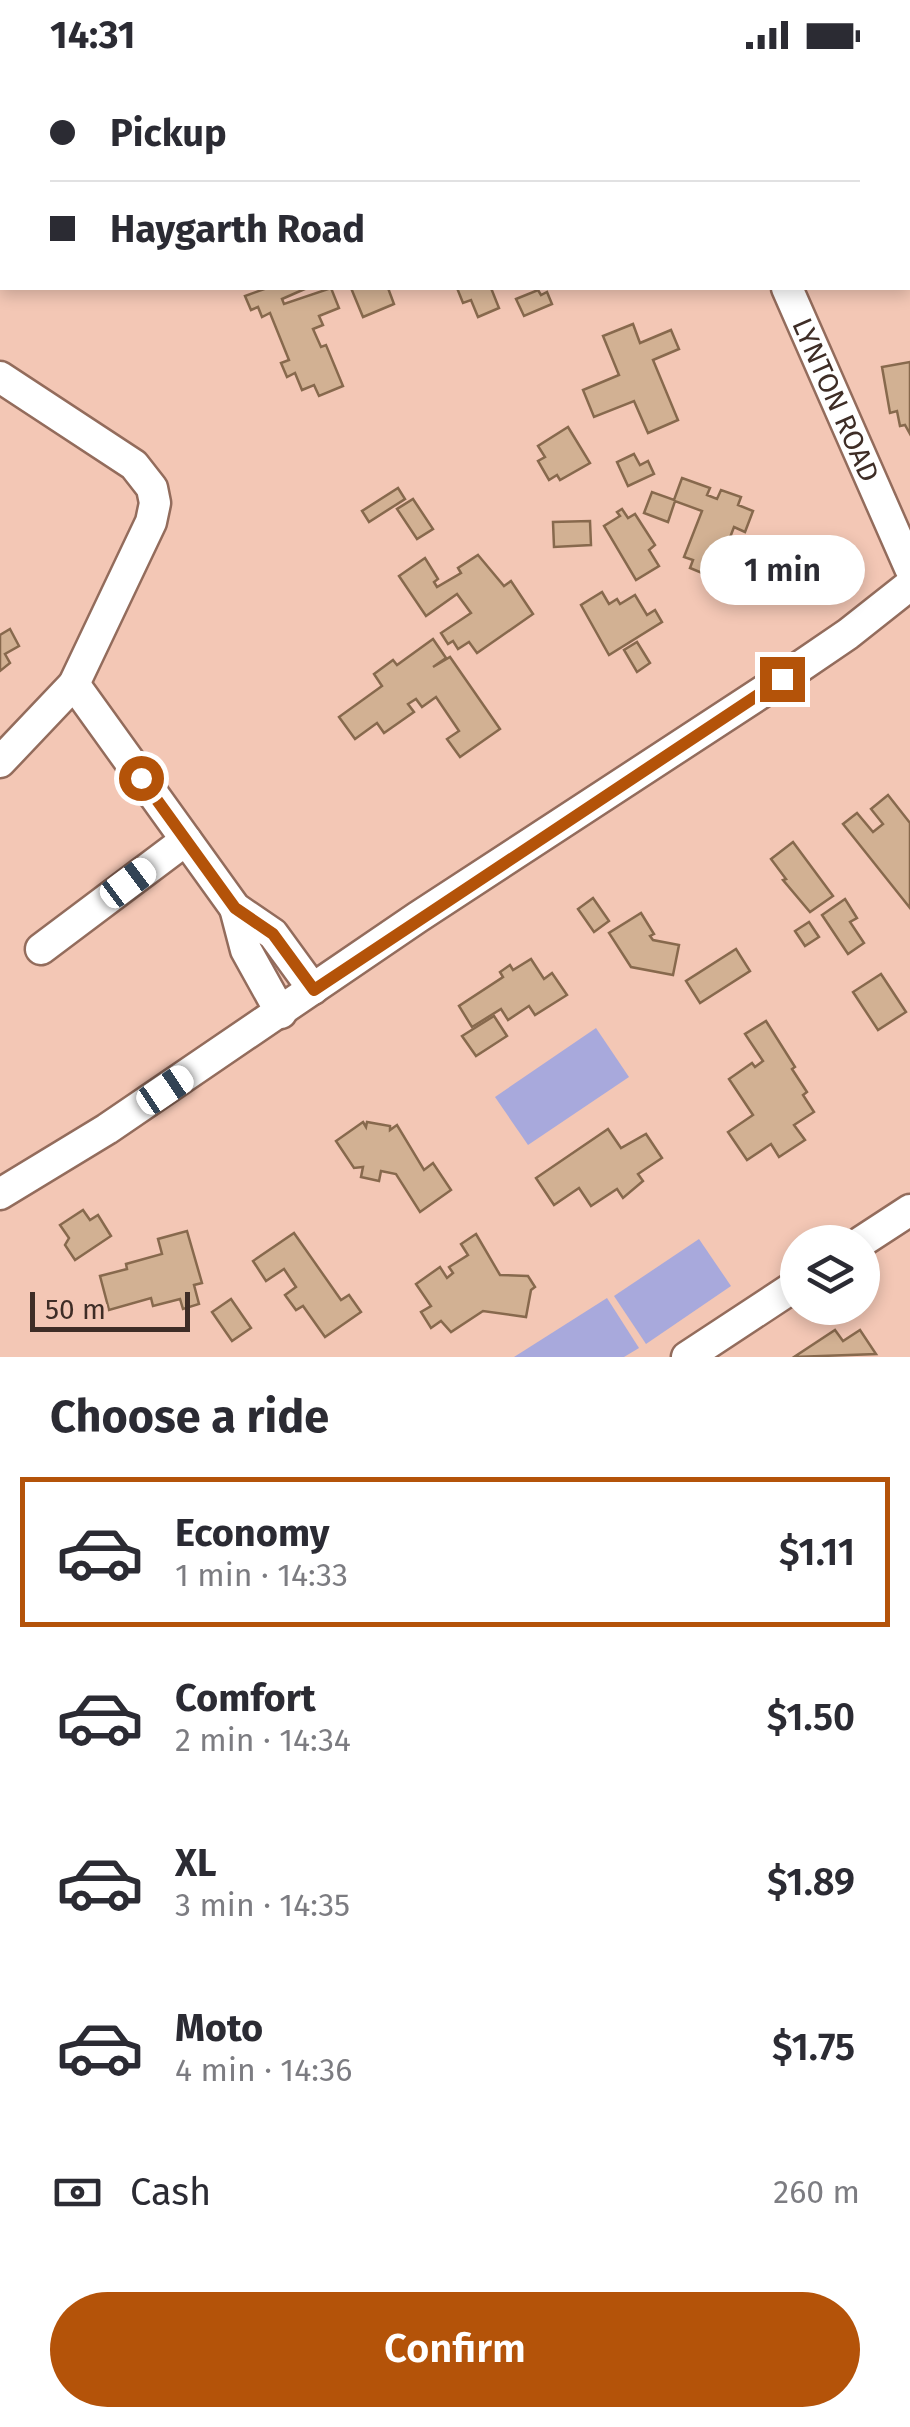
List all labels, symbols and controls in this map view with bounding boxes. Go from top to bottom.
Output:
text: 14:31 [50,12,135,58]
text: Pickup [110,110,227,156]
text: Haygarth Road [110,206,365,252]
street label: LYNTON ROAD [785,313,886,487]
callout: 1 min [700,534,864,604]
text: 1 min [744,551,821,589]
route end [760,657,805,702]
route start [119,756,164,801]
car [95,853,161,913]
car [132,1061,198,1119]
map controls [780,1225,880,1325]
button: layers [780,1225,880,1325]
scale bar [30,1287,190,1332]
text: 50 m [45,1293,106,1326]
text: Choose a ride [50,1390,329,1444]
icon: car [55,1507,145,1597]
text: Economy [175,1510,330,1556]
text: $1.11 [779,1529,855,1575]
text: 1 min · 14:33 [175,1556,348,1594]
icon: car [55,1672,145,1762]
text: Comfort [175,1675,316,1721]
text: $1.50 [767,1694,855,1740]
text: 2 min · 14:34 [175,1721,351,1759]
icon: car [55,1837,145,1927]
text: XL [175,1840,217,1886]
text: $1.89 [767,1859,855,1905]
text: 3 min · 14:35 [175,1886,350,1924]
icon: car [55,2002,145,2092]
text: Moto [175,2005,263,2051]
text: $1.75 [772,2024,855,2070]
text: 4 min · 14:36 [175,2051,352,2089]
icon: cash [50,2165,105,2220]
text: Cash [130,2169,211,2215]
text: 260 m [773,2173,860,2211]
button: Confirm [50,2292,860,2407]

